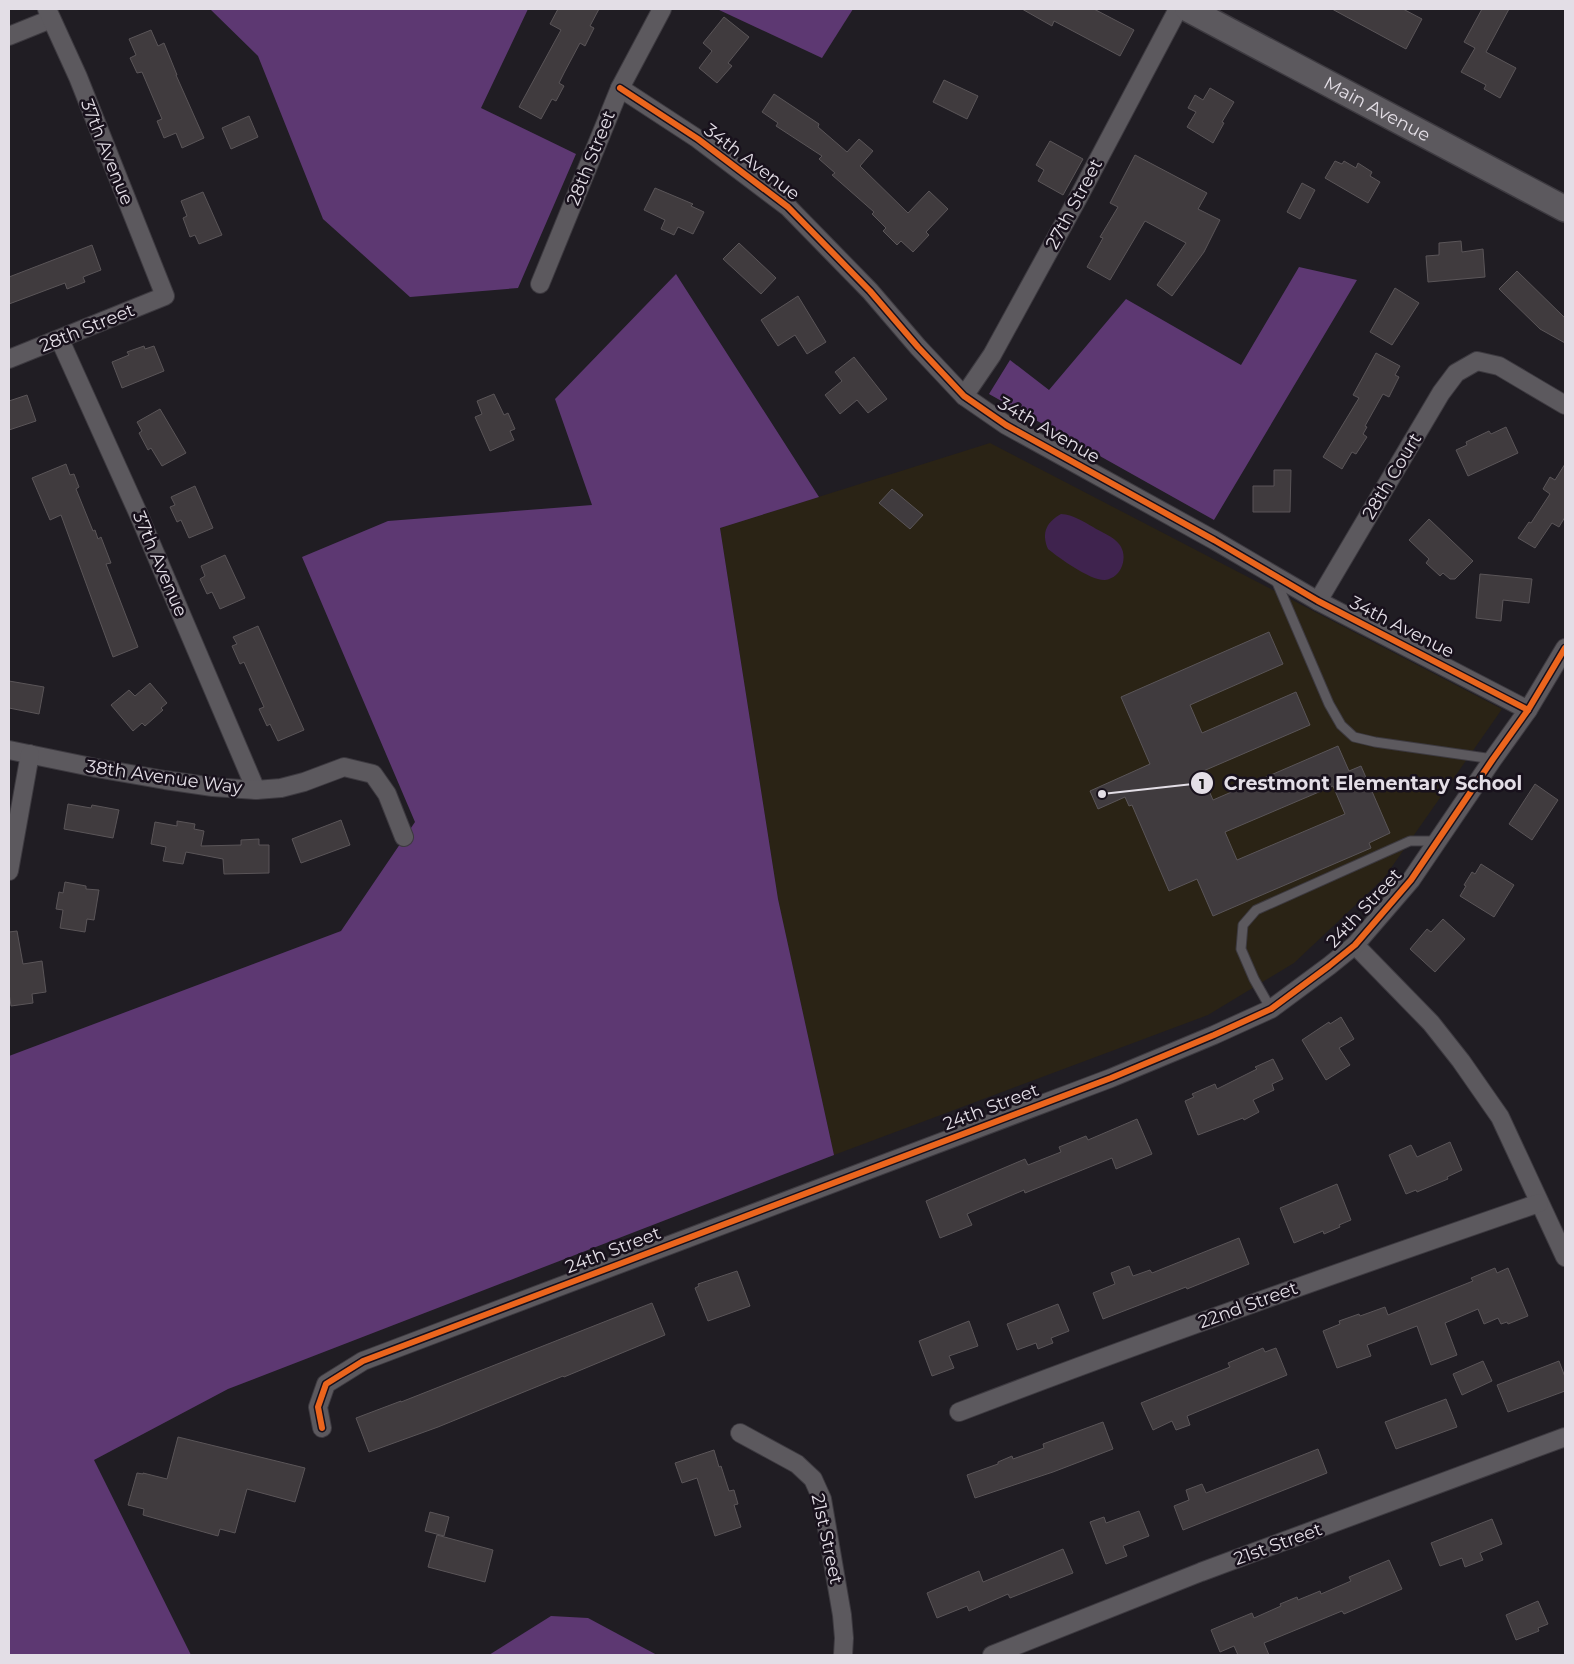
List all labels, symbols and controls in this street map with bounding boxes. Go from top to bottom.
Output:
street label: Main Avenue [1320,72,1434,147]
street label: 37th Avenue [76,96,138,208]
street label: 28th Street [562,107,620,209]
street label: 34th Avenue [700,119,804,205]
street label: 27th Street [1041,155,1107,253]
street label: 28th Street [36,299,138,357]
street label: 34th Avenue [994,392,1104,468]
street label: 28th Court [1358,429,1426,523]
street label: 37th Avenue [128,508,192,620]
street label: 34th Avenue [1346,591,1458,663]
street label: 38th Avenue Way [84,755,244,799]
callout: Crestmont Elementary School [1189,766,1533,800]
text: Crestmont Elementary School [1224,772,1522,795]
text: 1 [1199,774,1205,793]
street label: 24th Street [1322,864,1406,952]
street label: 24th Street [940,1079,1042,1135]
street label: 24th Street [562,1222,664,1278]
street label: 22nd Street [1195,1277,1301,1333]
street label: 21st Street [807,1492,847,1586]
street label: 21st Street [1231,1518,1325,1570]

